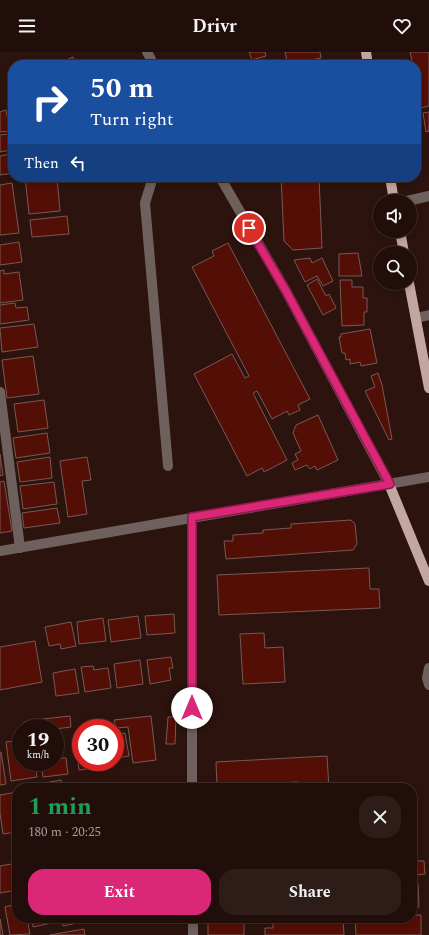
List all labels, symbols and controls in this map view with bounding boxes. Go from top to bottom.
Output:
text: Drivr [192,13,237,40]
icon: menu [16,15,38,37]
icon: heart [391,15,413,37]
text: 50 m [90,67,154,110]
icon: right [24,76,76,128]
text: Turn right [90,106,173,133]
text: Then [24,152,59,175]
icon: left [67,152,89,174]
map controls [373,194,417,290]
button: sound [373,194,417,238]
pin [232,211,266,245]
icon: arrive [238,217,260,239]
button: search [373,246,417,290]
position arrow [171,687,213,729]
speed limit sign: 30 [72,719,124,771]
text: 19 [27,725,49,755]
text: km/h [27,747,49,763]
text: 1 min [28,789,92,825]
button: close [359,796,401,838]
text: 180 m · 20:25 [28,822,101,842]
button: Exit [28,869,211,915]
button: Share [219,869,401,915]

